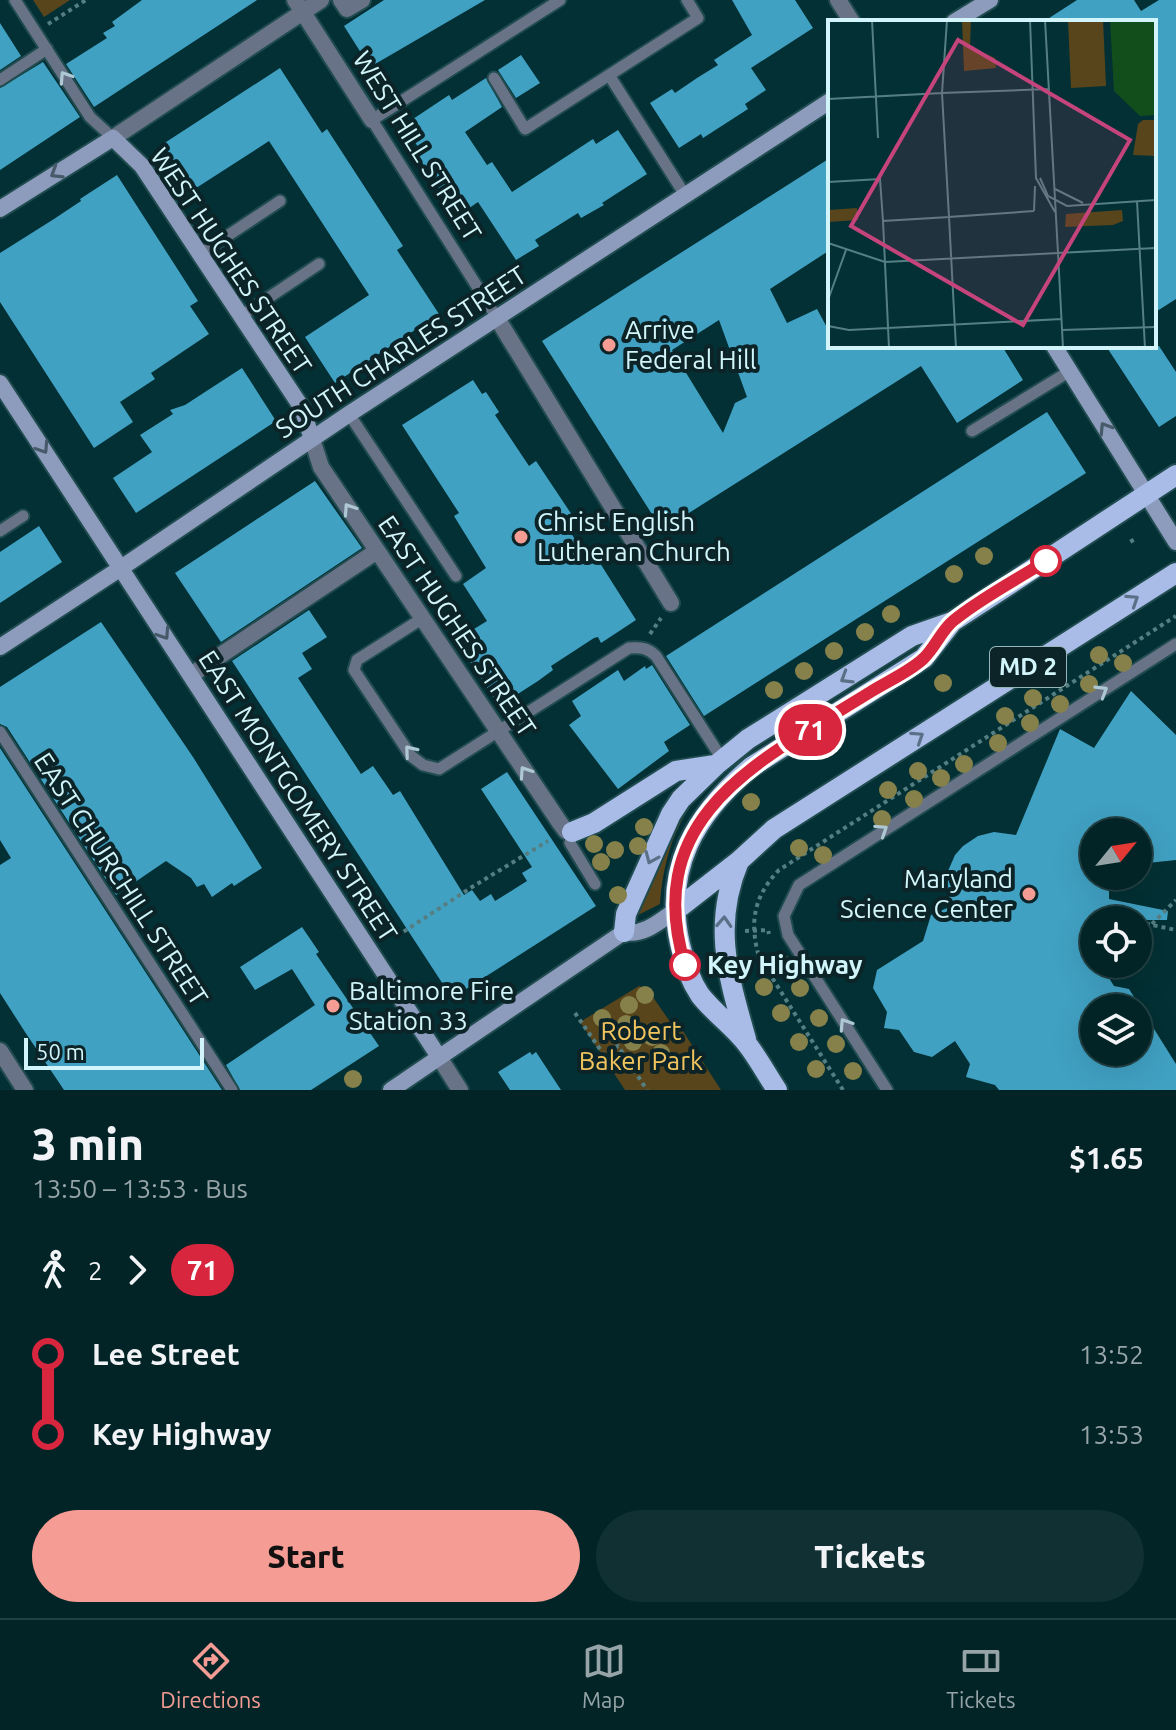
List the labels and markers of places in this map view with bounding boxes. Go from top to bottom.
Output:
place label: Arrive Federal Hill [625,315,757,374]
marker: Arrive Federal Hill [600,336,618,354]
place label: Christ English Lutheran Church [537,507,731,566]
marker: Christ English Lutheran Church [512,528,530,546]
unlabelled marker [1031,546,1061,576]
place label: Maryland Science Center [840,864,1013,923]
marker: Maryland Science Center [1020,885,1038,903]
marker: Key Highway [670,950,700,980]
place label: Key Highway [707,950,863,979]
place label: Baltimore Fire Station 33 [349,976,514,1035]
marker: Baltimore Fire Station 33 [324,997,342,1015]

